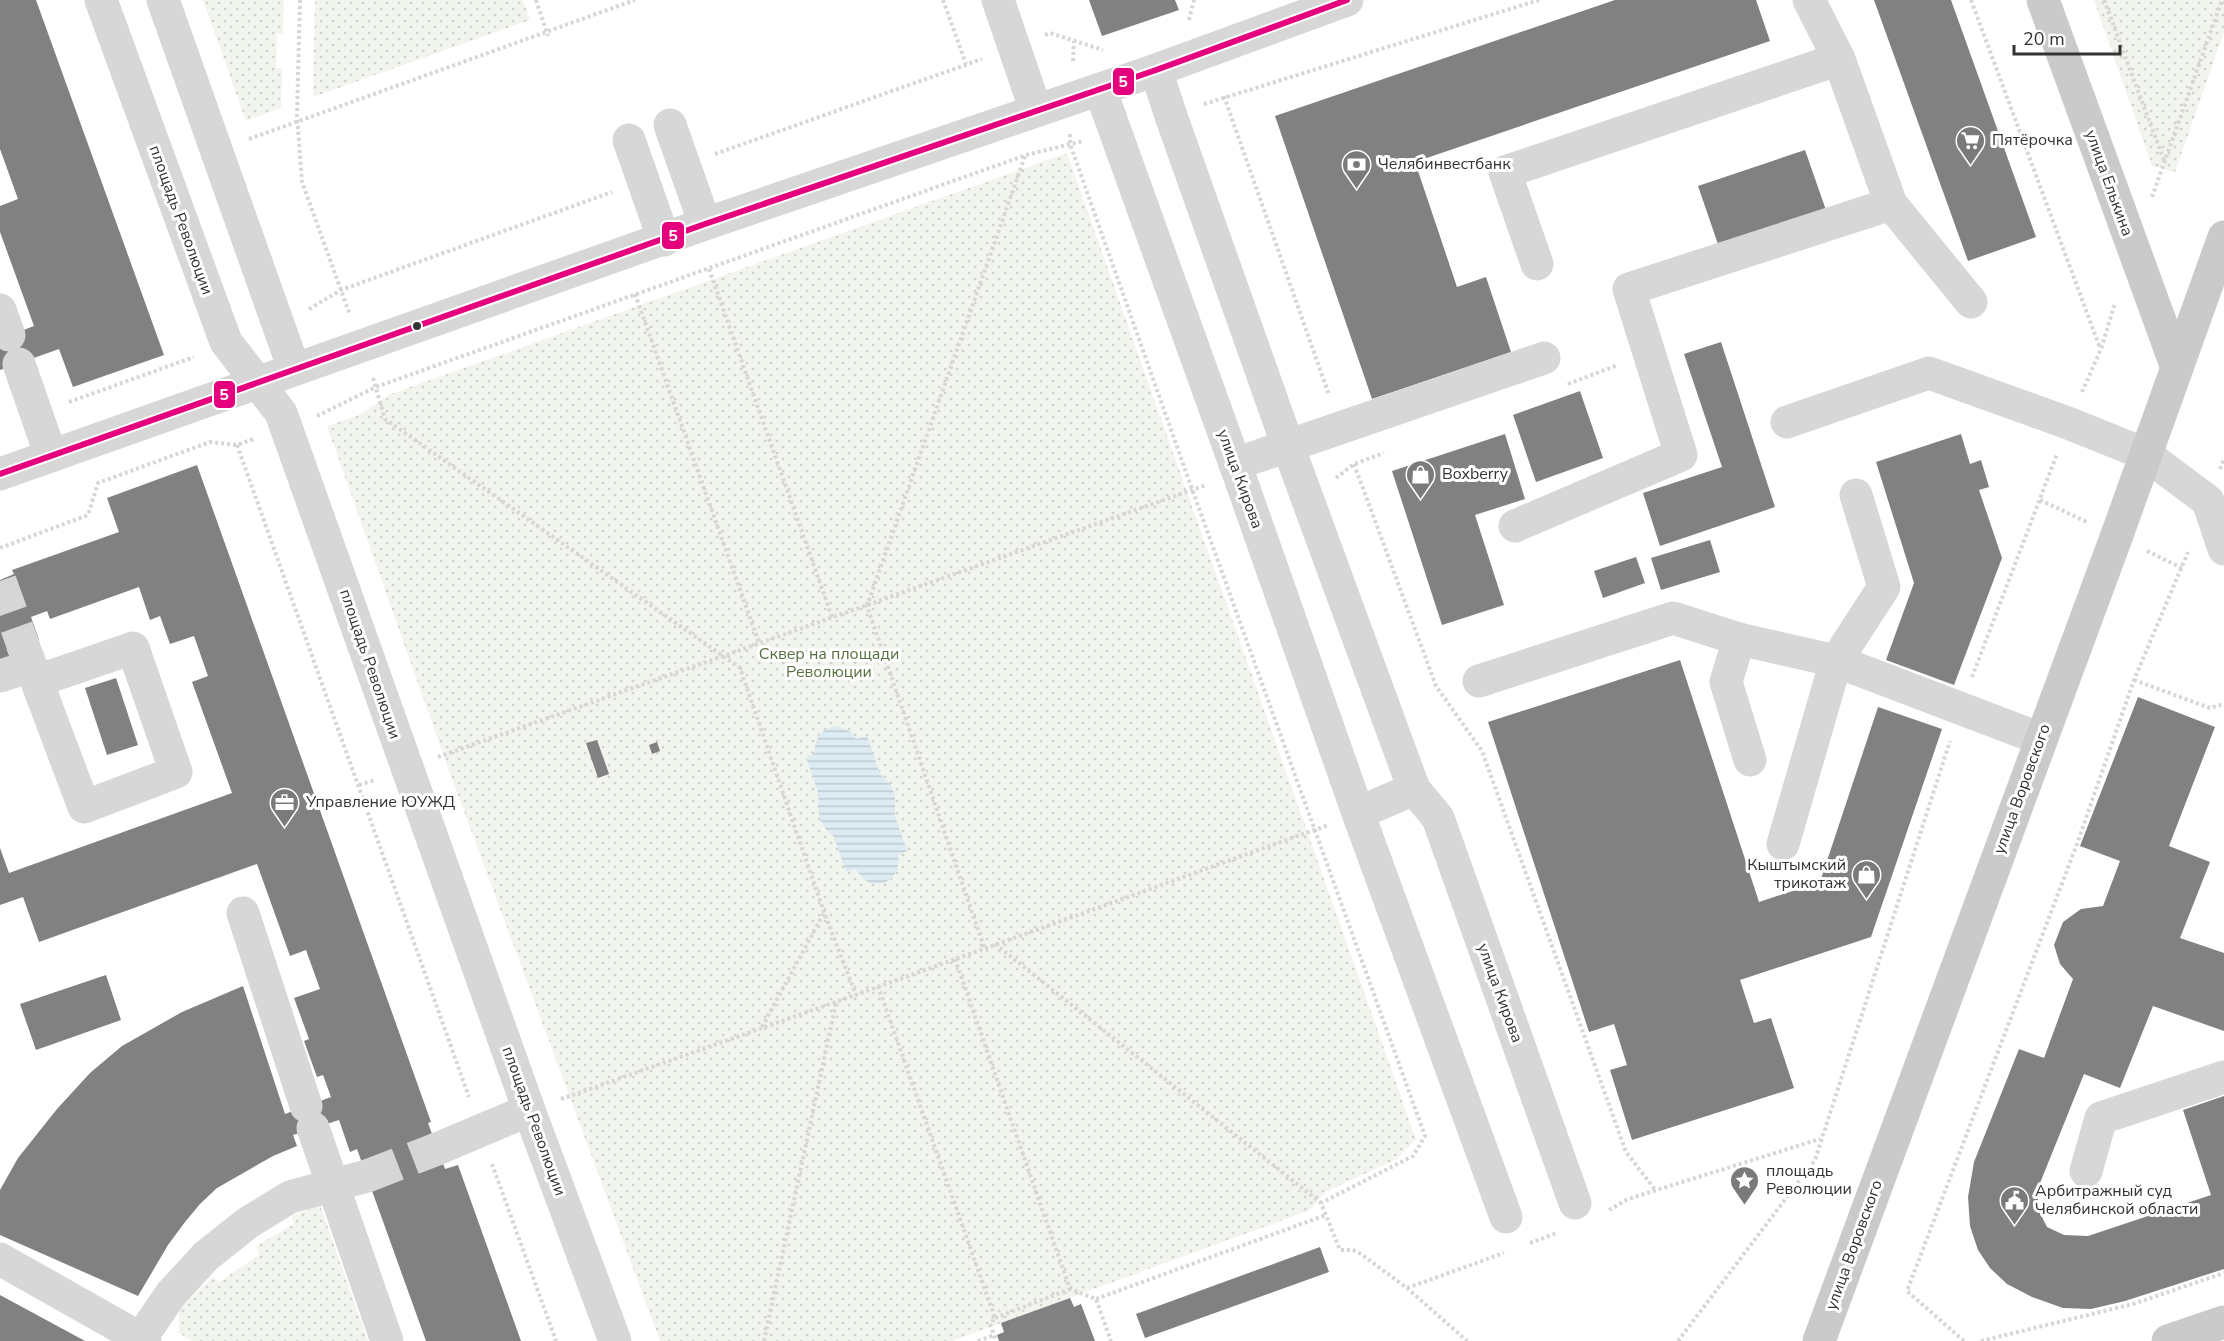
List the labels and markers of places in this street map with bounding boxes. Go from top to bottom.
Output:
supermarket icon: Пятёрочка [1955,124,1987,166]
place label: Пятёрочка [1992,129,2073,151]
bank icon: Челябинвестбанк [1341,148,1373,190]
place label: Челябинвестбанк [1378,153,1511,175]
unlabelled marker [411,320,423,332]
shop icon: Boxberry [1405,458,1437,500]
place label: Boxberry [1442,463,1509,485]
office icon: Управление ЮУЖД [269,786,301,828]
place label: Управление ЮУЖД [305,791,456,813]
place label: Кыштымский трикотаж [1747,854,1846,894]
shop icon: Кыштымский трикотаж [1851,858,1883,900]
place label: площадь Революции [1766,1160,1852,1200]
place icon: площадь Революции [1729,1164,1761,1206]
place label: Арбитражный суд Челябинской области [2035,1180,2198,1220]
public building icon: Арбитражный суд Челябинской области [1998,1184,2030,1226]

